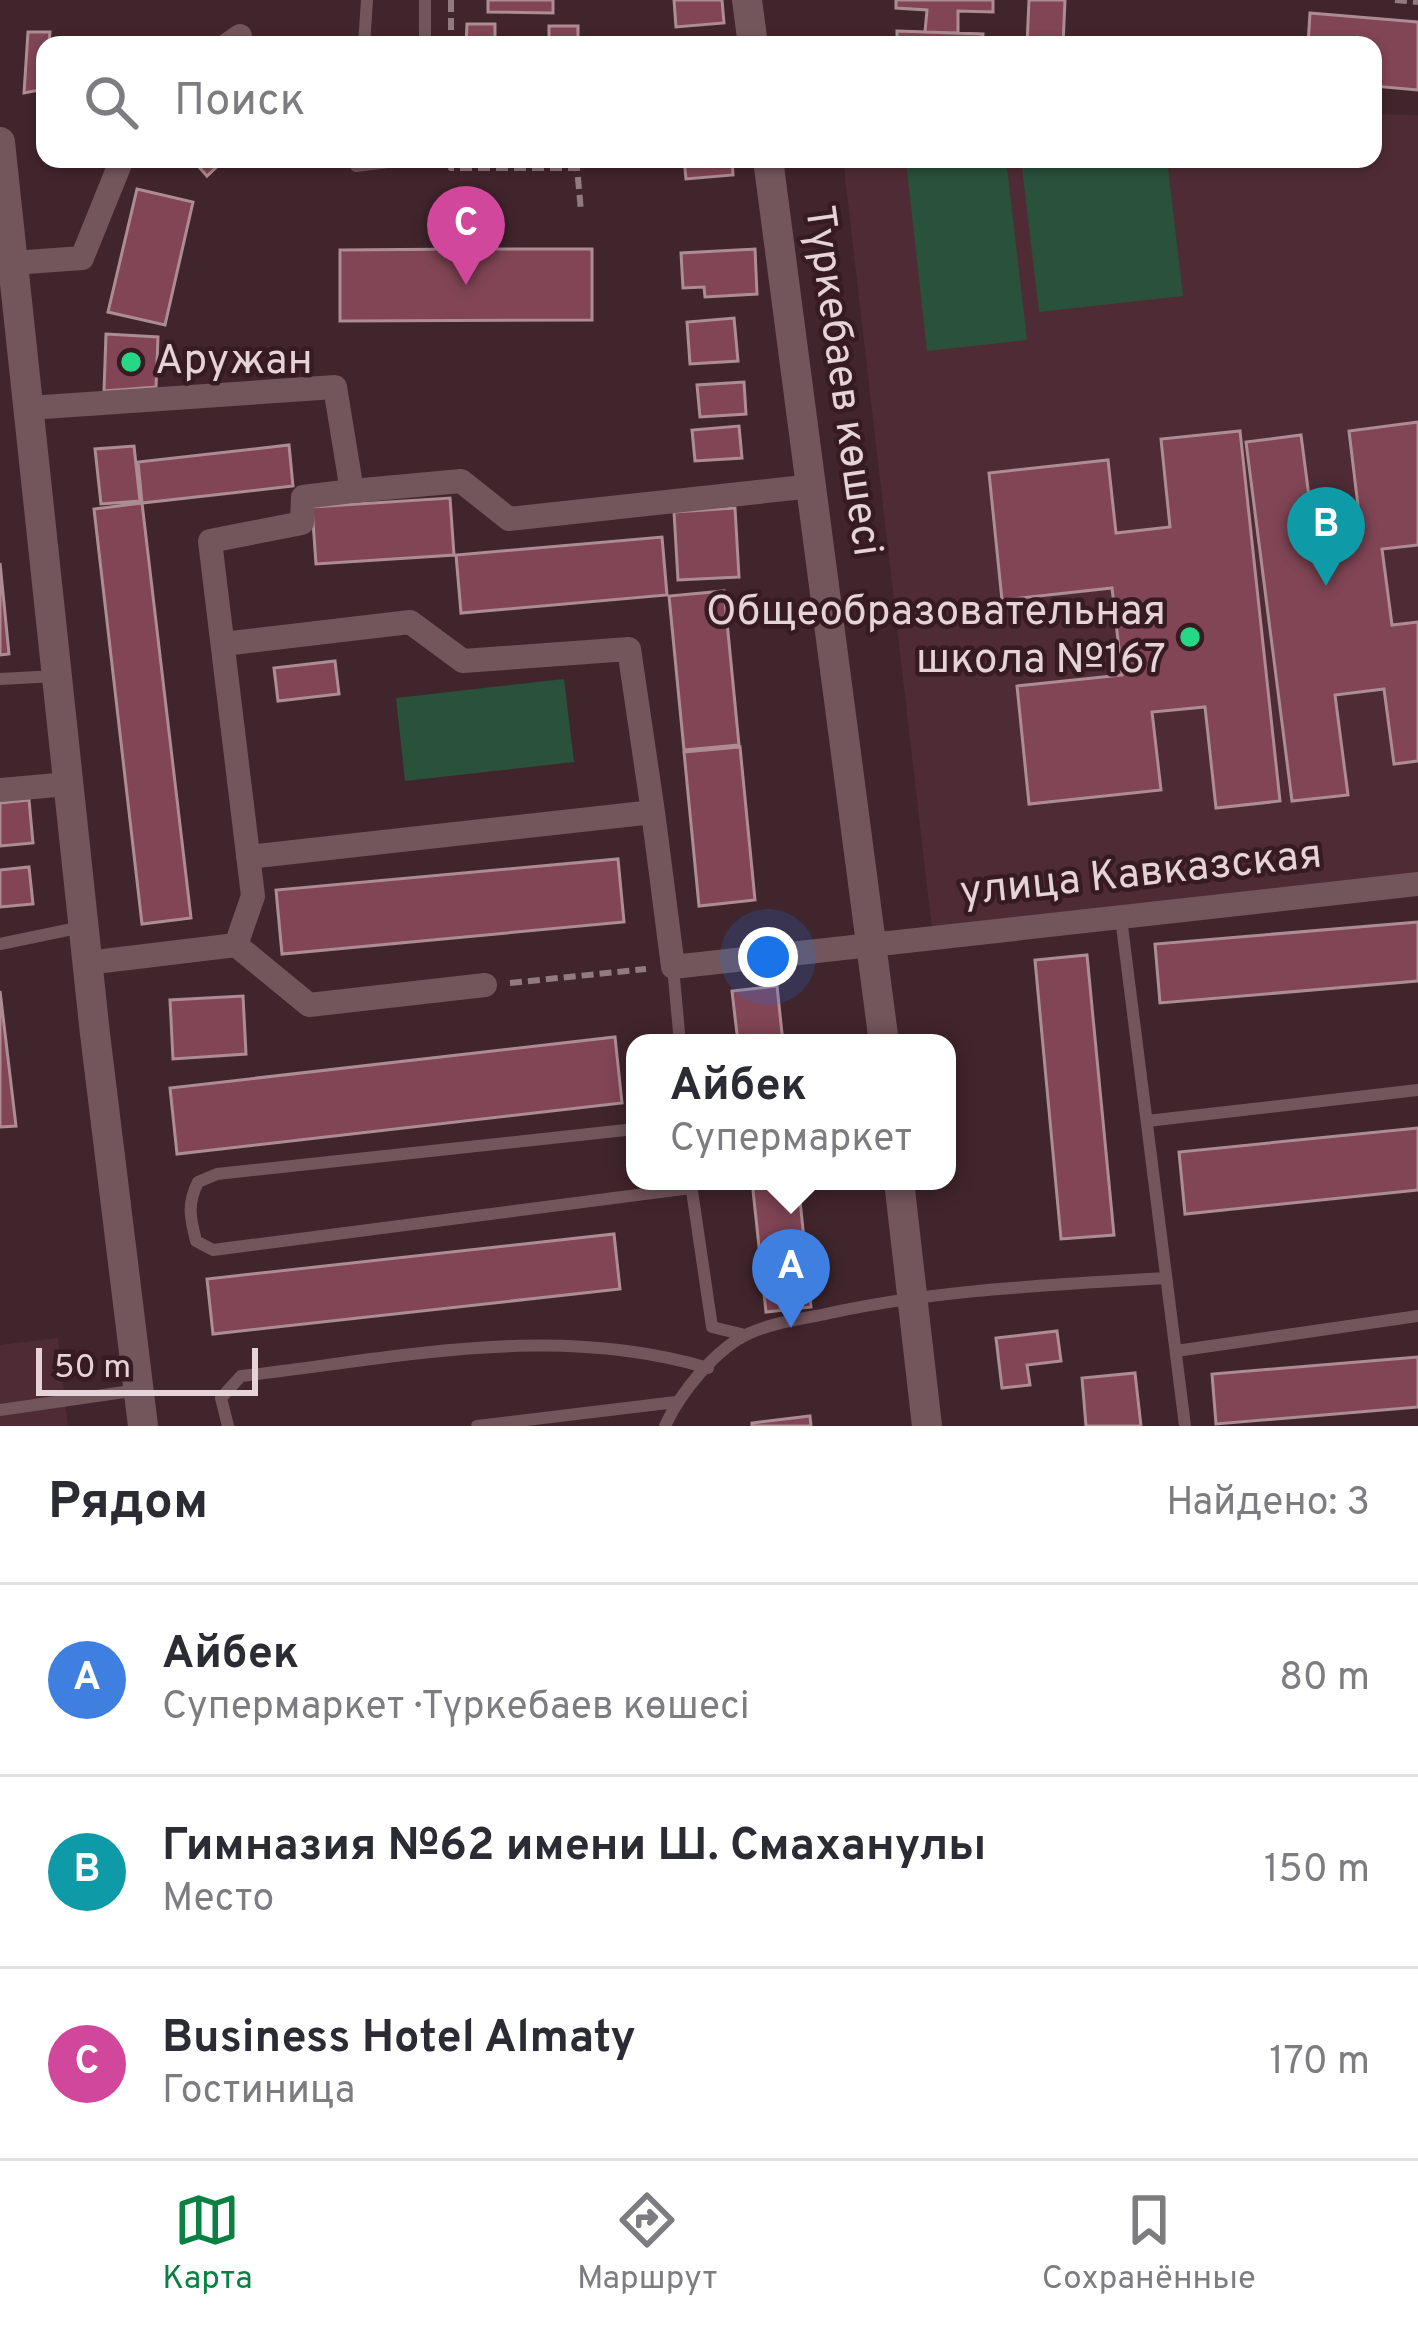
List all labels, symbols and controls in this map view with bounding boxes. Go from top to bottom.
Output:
search box [36,36,1382,168]
icon: search [78,69,144,135]
text: Поиск [174,74,305,131]
pin: C [427,186,505,285]
street label: Түркебаев көшесі [790,202,892,560]
place label: Аружан [155,336,313,389]
marker: Аружан [118,349,144,375]
pin: B [1287,487,1365,586]
place label: Общеобразовательная школа №167 [706,587,1166,688]
marker: Общеобразовательная школа №167 [1177,624,1203,650]
street label: улица Кавказская [957,830,1325,920]
your location [738,927,798,987]
popup [626,1034,956,1190]
text: Айбек [670,1059,807,1116]
text: Супермаркет [670,1116,912,1165]
pin: A [752,1229,830,1328]
scale bar [36,1342,258,1395]
text: 50 m [54,1348,131,1390]
text: Рядом [48,1472,208,1537]
text: Найдено: 3 [1166,1480,1370,1529]
text: Айбек [162,1627,299,1684]
text: A [73,1655,101,1704]
text: 80 m [1279,1655,1370,1704]
text: Супермаркет · Түркебаев көшесі [162,1684,750,1733]
text: Гимназия №62 имени Ш. Смаханулы [162,1819,986,1876]
text: B [74,1847,100,1896]
text: 150 m [1264,1847,1370,1896]
text: Место [162,1876,274,1925]
text: Business Hotel Almaty [162,2011,636,2068]
text: C [75,2039,99,2088]
text: 170 m [1269,2039,1370,2088]
text: Гостиница [162,2068,355,2117]
tab: Карта [162,2187,253,2301]
tab: Маршрут [577,2187,717,2301]
tab: Сохранённые [1042,2187,1256,2301]

